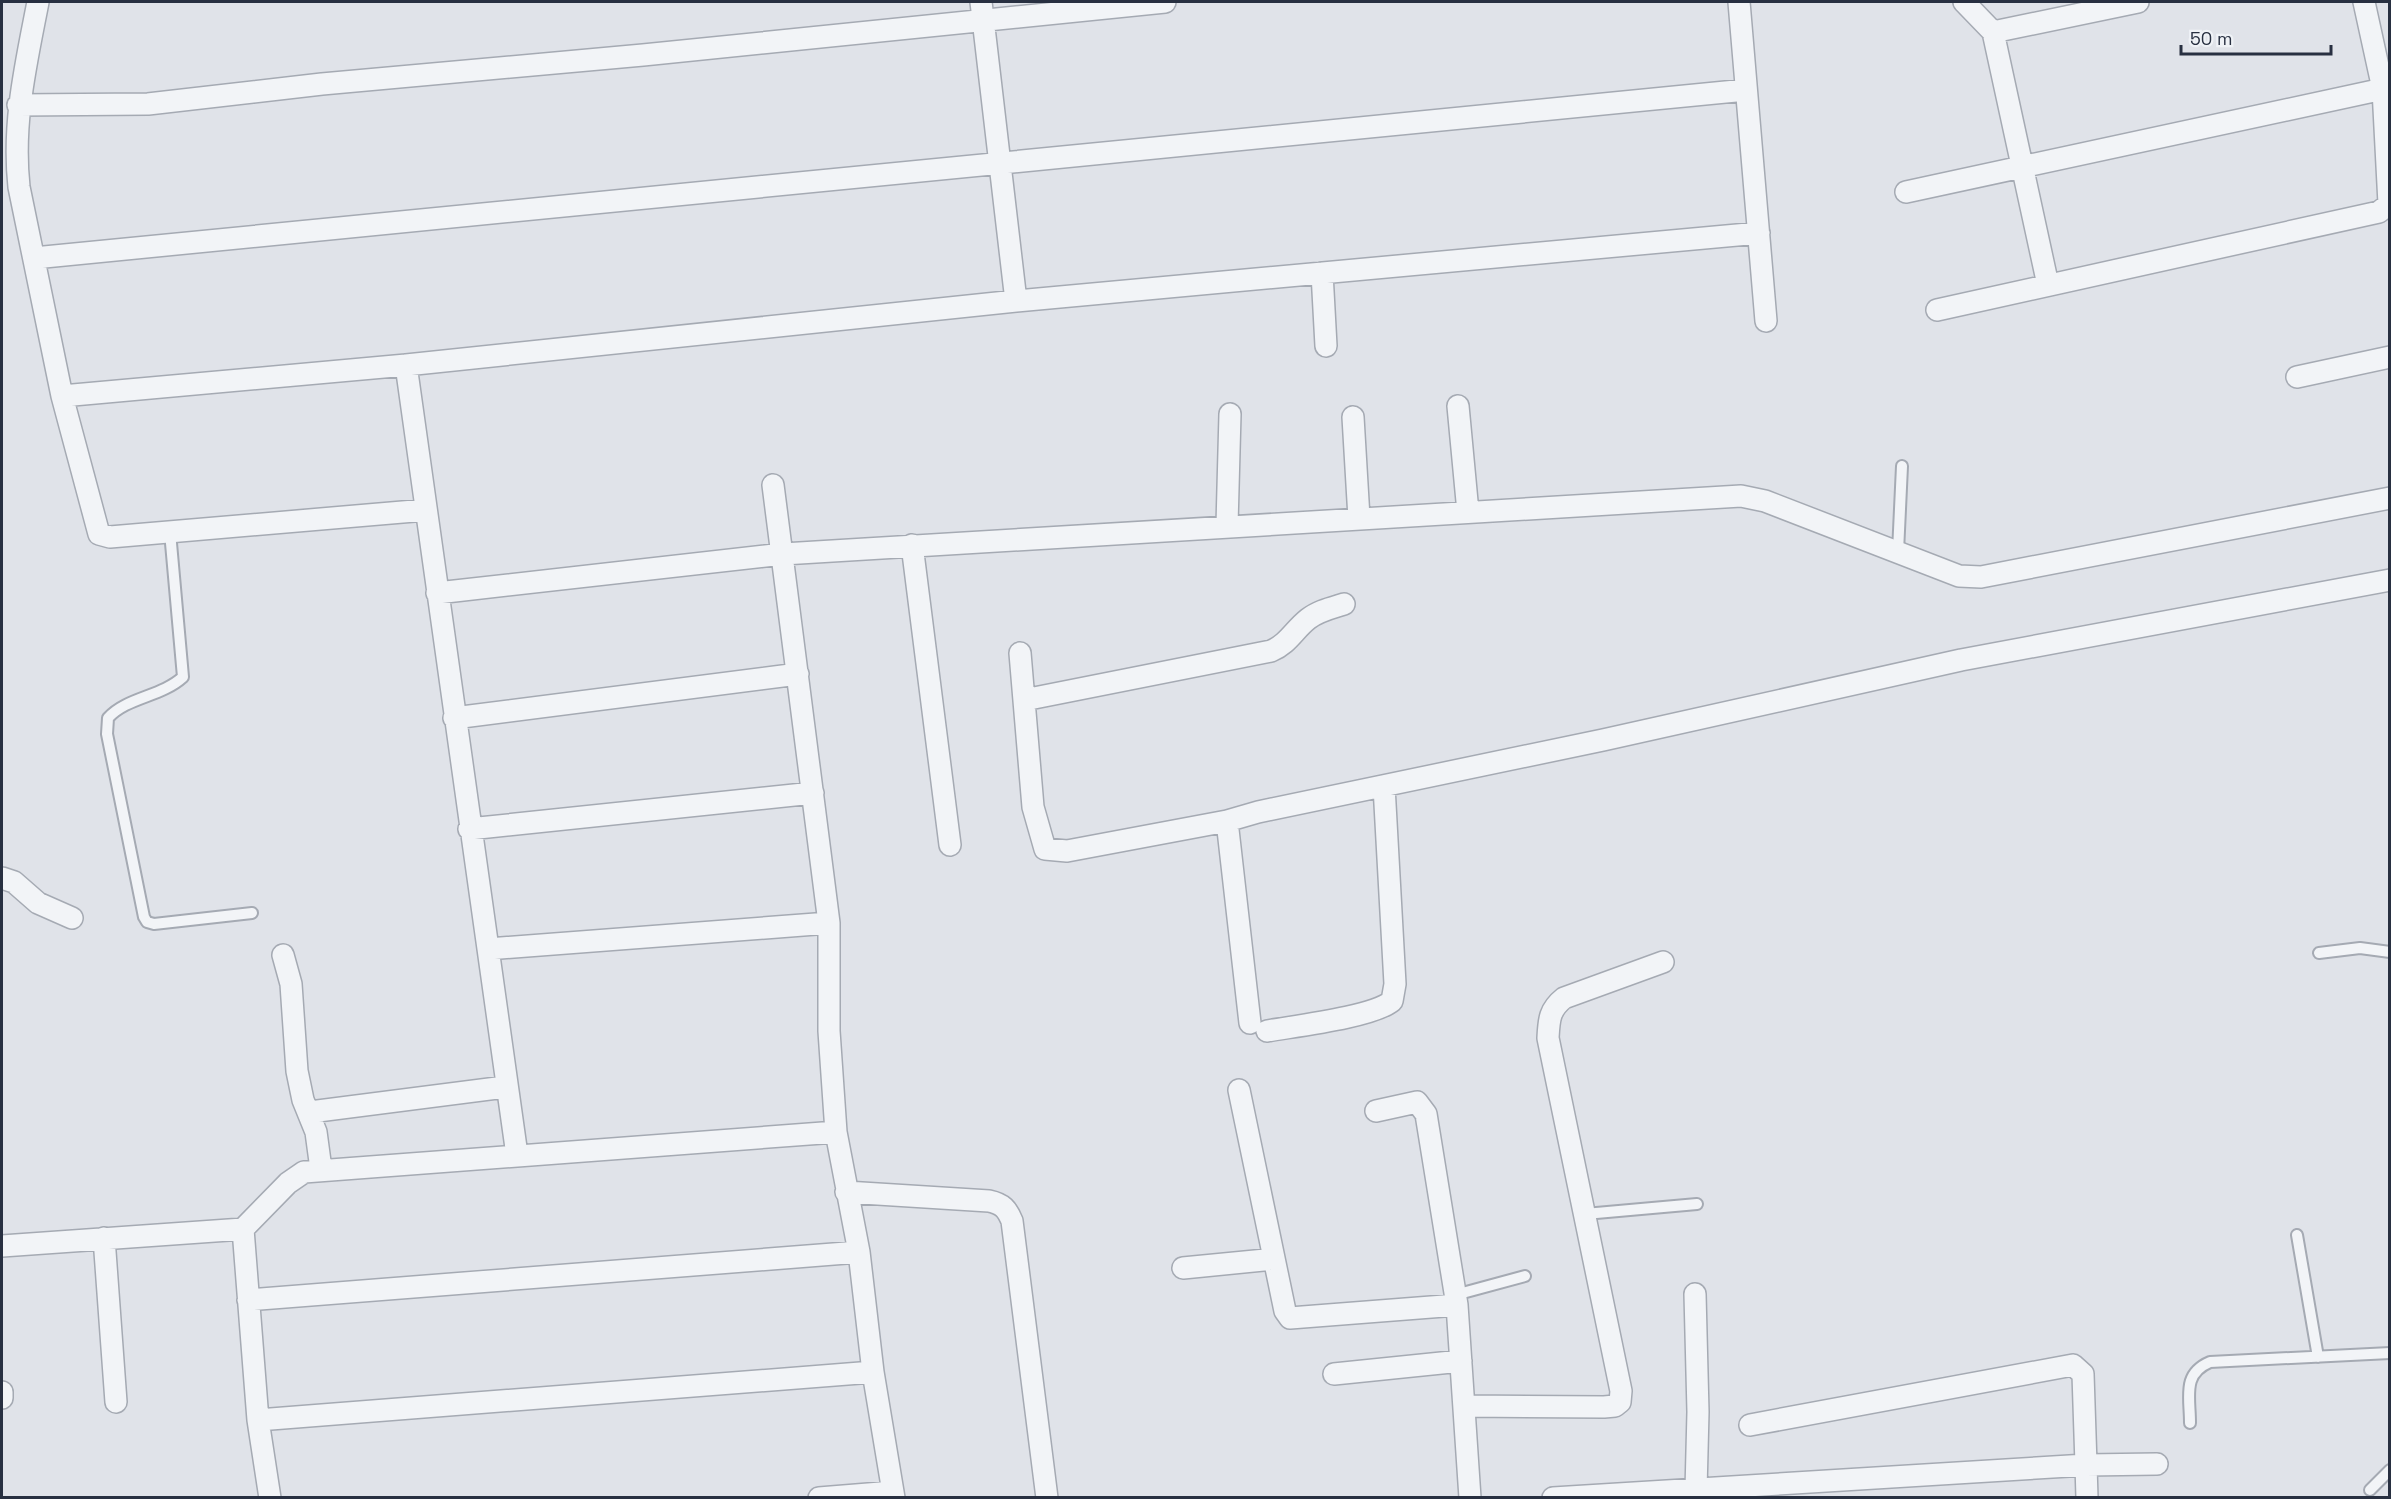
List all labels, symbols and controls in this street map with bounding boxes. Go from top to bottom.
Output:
scale bar [2181,18,2331,56]
text: 50 m [2190,27,2232,50]

